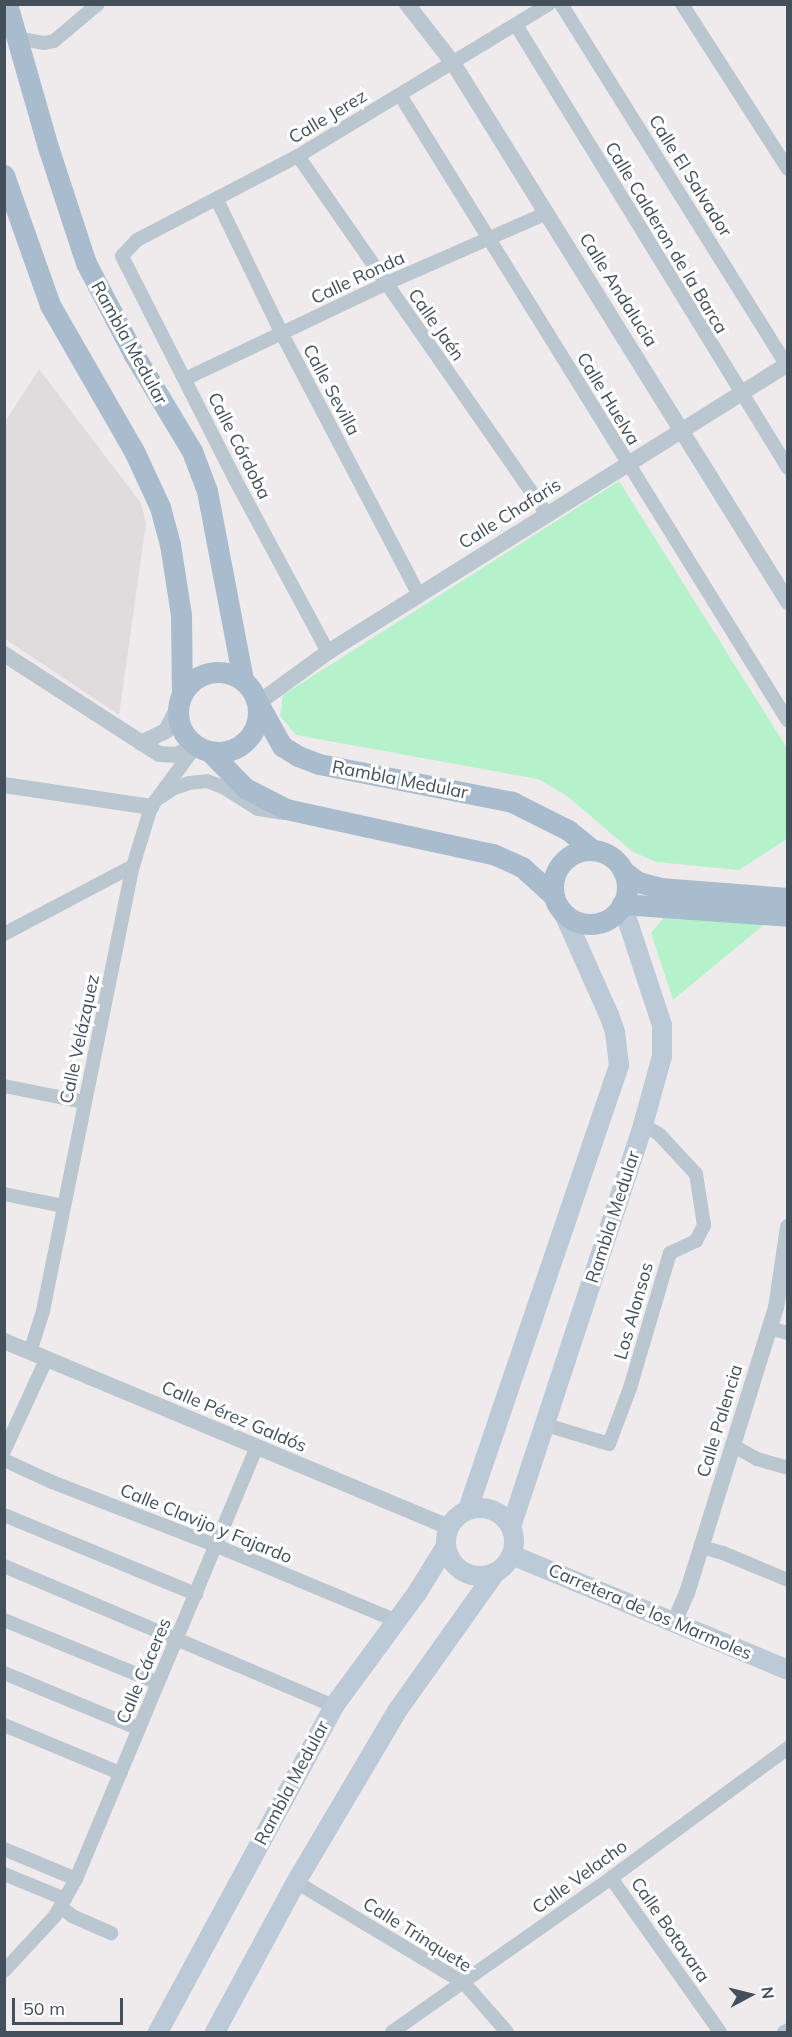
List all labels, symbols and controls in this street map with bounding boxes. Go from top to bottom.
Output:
street label: Calle Jerez [285,85,371,149]
street label: Calle El Salvador [644,111,736,241]
street label: Calle Calderon de la Barca [600,138,732,338]
street label: Calle Andalucia [574,229,662,351]
street label: Calle Ronda [308,247,408,309]
street label: Rambla Medular [86,278,172,408]
street label: Calle Jaén [403,285,469,365]
street label: Calle Sevilla [298,341,364,439]
street label: Calle Huelva [572,349,644,449]
street label: Calle Córdoba [203,389,275,503]
street label: Calle Chafaris [455,474,565,554]
street label: Rambla Medular [330,756,470,804]
street label: Calle Velázquez [56,972,104,1106]
street label: Rambla Medular [581,1148,645,1286]
street label: Los Alonsos [610,1260,658,1362]
street label: Calle Palencia [693,1362,747,1480]
street label: Calle Pérez Galdós [158,1377,310,1457]
street label: Calle Clavijo y Fajardo [117,1480,295,1568]
street label: Carretera de los Marmoles [545,1559,755,1665]
street label: Calle Cáceres [112,1615,176,1727]
street label: Rambla Medular [250,1717,334,1849]
street label: Calle Velacho [528,1835,632,1919]
street label: Calle Botavara [626,1874,714,1986]
street label: Calle Trinquete [359,1893,475,1977]
north arrow [720,1965,780,2025]
scale bar [15,1986,126,2024]
text: N [757,1986,779,2000]
text: 50 m [23,1997,65,2020]

